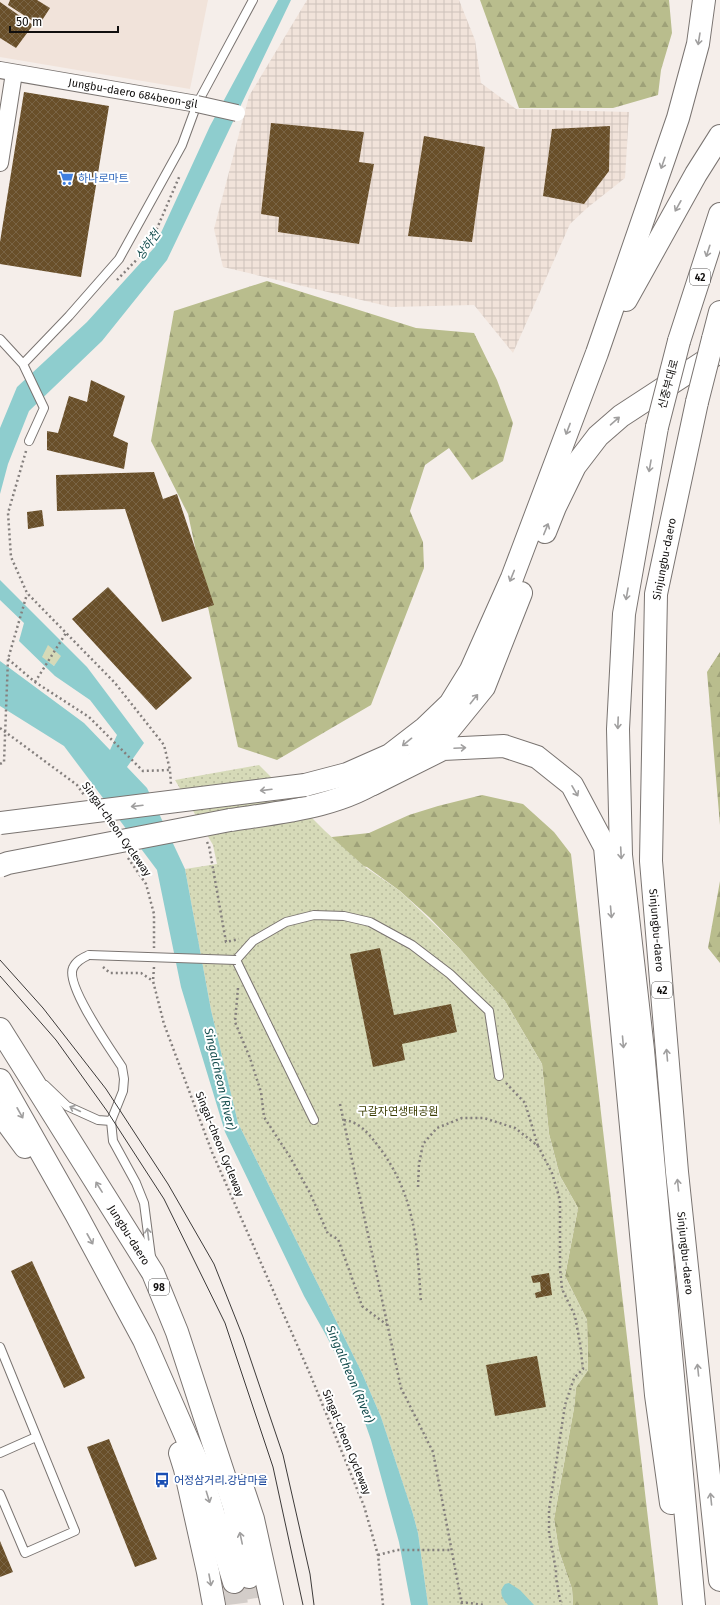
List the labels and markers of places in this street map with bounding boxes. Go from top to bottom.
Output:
supermarket icon: 하나로마트 [57,169,75,187]
place label: 하나로마트 [78,172,129,185]
bus stop icon: 어정삼거리.강남마을 [153,1471,171,1489]
place label: 어정삼거리.강남마을 [174,1474,268,1487]

